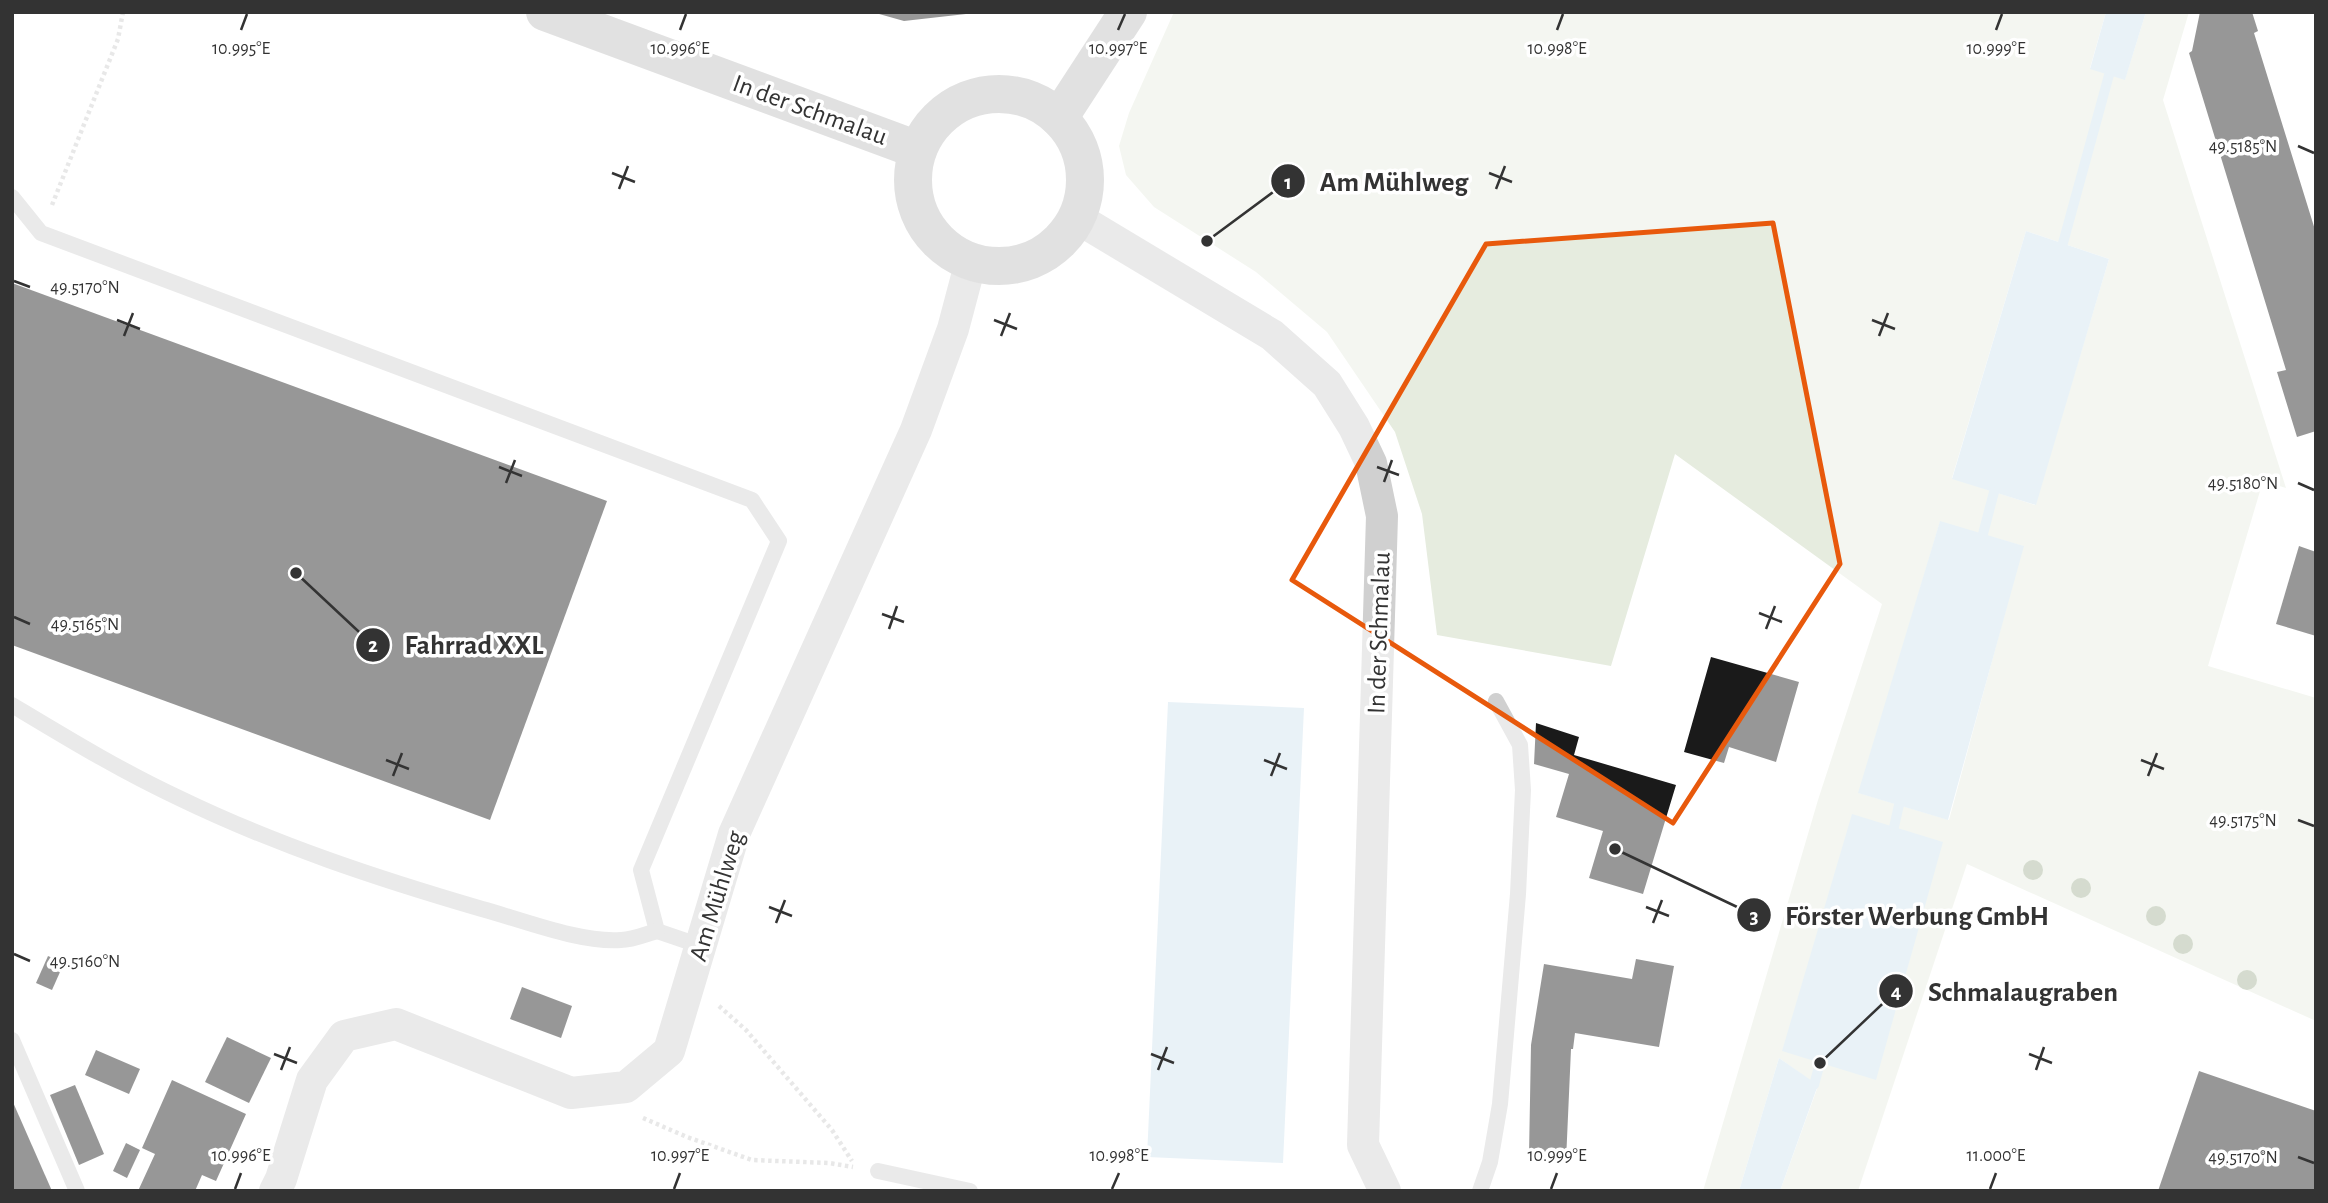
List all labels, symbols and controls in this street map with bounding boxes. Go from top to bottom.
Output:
text: 10.995°E [212,40,270,58]
text: 10.996°E [650,40,710,58]
text: 10.997°E [1089,40,1147,58]
text: 10.998°E [1527,40,1587,58]
text: 10.999°E [1966,40,2026,58]
street label: In der Schmalau [729,70,891,150]
text: 49.5185°N [2209,138,2277,156]
callout: Am Mühlweg [1271,157,1482,206]
text: Am Mühlweg [1320,169,1469,197]
text: 1 [1284,172,1292,193]
text: 49.5170°N [50,279,120,297]
text: 49.5180°N [2208,475,2278,493]
street label: In der Schmalau [1363,552,1395,714]
text: 49.5165°N [51,616,119,634]
callout: Fahrrad XXL [356,620,558,669]
text: Fahrrad XXL [405,632,544,660]
text: 2 [368,635,378,656]
text: 49.5175°N [2209,812,2277,830]
street label: Am Mühlweg [685,828,749,964]
callout: Förster Werbung GmbH [1736,891,2063,940]
text: Förster Werbung GmbH [1785,903,2049,931]
text: 3 [1749,906,1759,927]
text: 49.5160°N [50,953,120,971]
callout: Schmalaugraben [1879,967,2132,1016]
text: Schmalaugraben [1928,979,2118,1007]
text: 4 [1891,981,1901,1002]
text: 10.996°E [211,1147,271,1165]
text: 10.997°E [651,1147,709,1165]
text: 10.998°E [1089,1147,1149,1165]
text: 10.999°E [1527,1147,1587,1165]
text: 11.000°E [1967,1147,2026,1165]
text: 49.5170°N [2208,1149,2278,1167]

